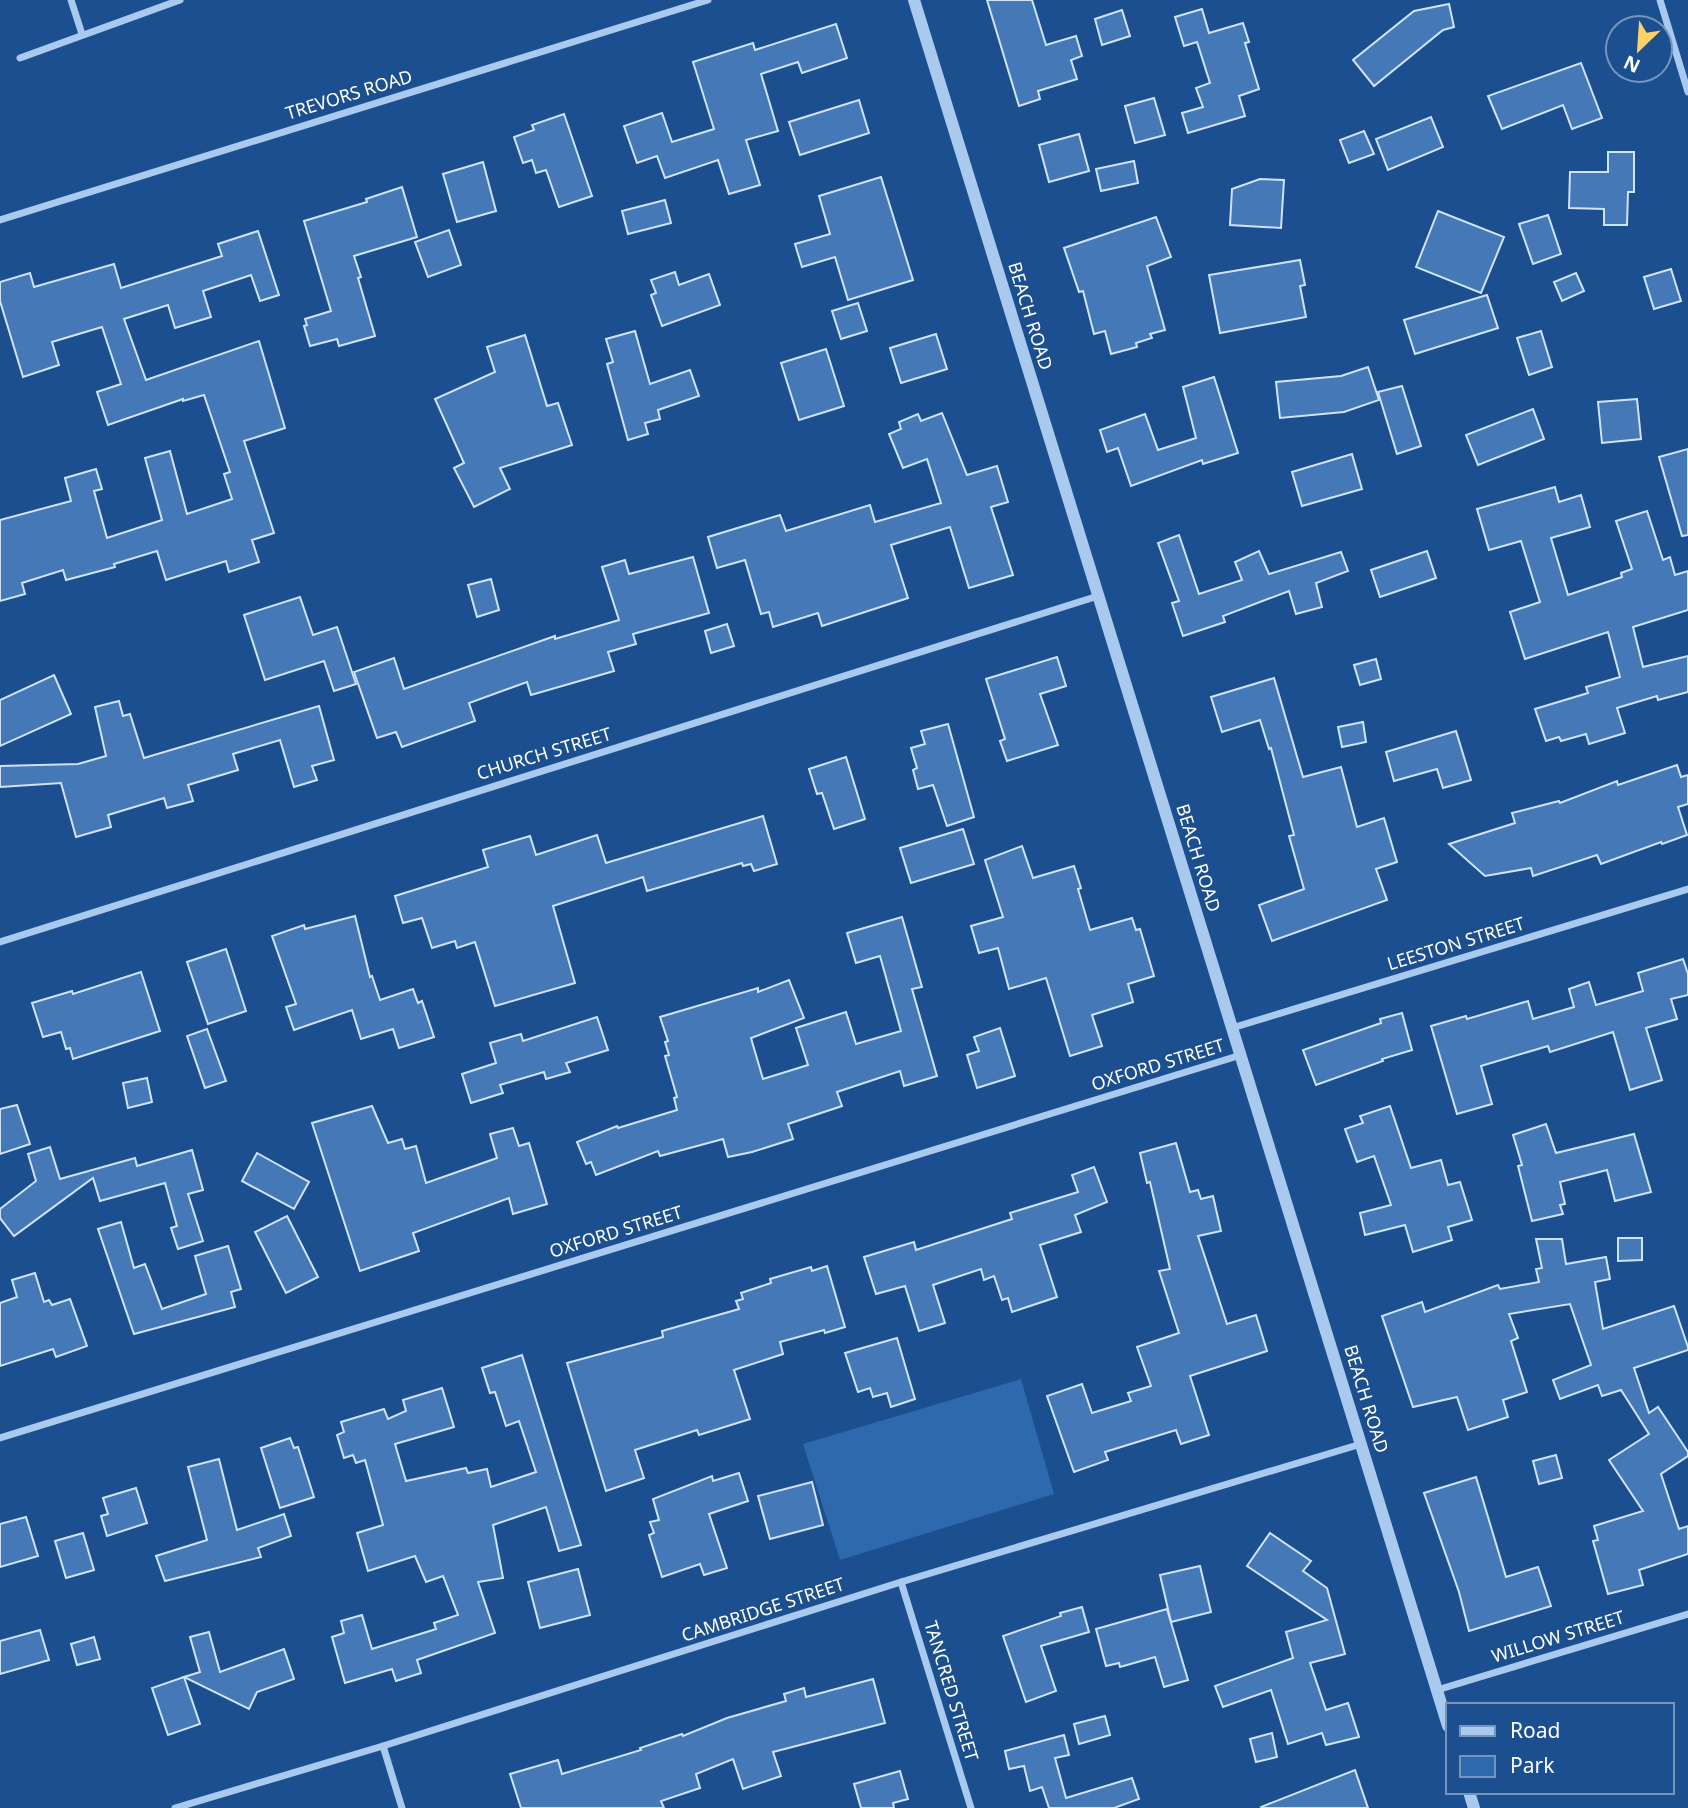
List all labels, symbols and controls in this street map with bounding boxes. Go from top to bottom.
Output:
north arrow [1604,14,1674,84]
text: N [1619,49,1644,79]
street label: TREVORS ROAD [282,63,415,125]
street label: BEACH ROAD [1003,259,1059,373]
street label: CHURCH STREET [473,721,614,785]
street label: BEACH ROAD [1171,801,1227,915]
street label: LEESTON STREET [1384,911,1527,975]
street label: OXFORD STREET [1088,1032,1227,1096]
street label: OXFORD STREET [546,1199,685,1263]
street label: BEACH ROAD [1339,1342,1395,1456]
street label: CAMBRIDGE STREET [678,1571,847,1647]
street label: WILLOW STREET [1488,1604,1627,1668]
street label: TANCRED STREET [919,1618,985,1764]
legend [1446,1703,1674,1794]
text: Road [1510,1716,1560,1744]
text: Park [1510,1751,1555,1779]

